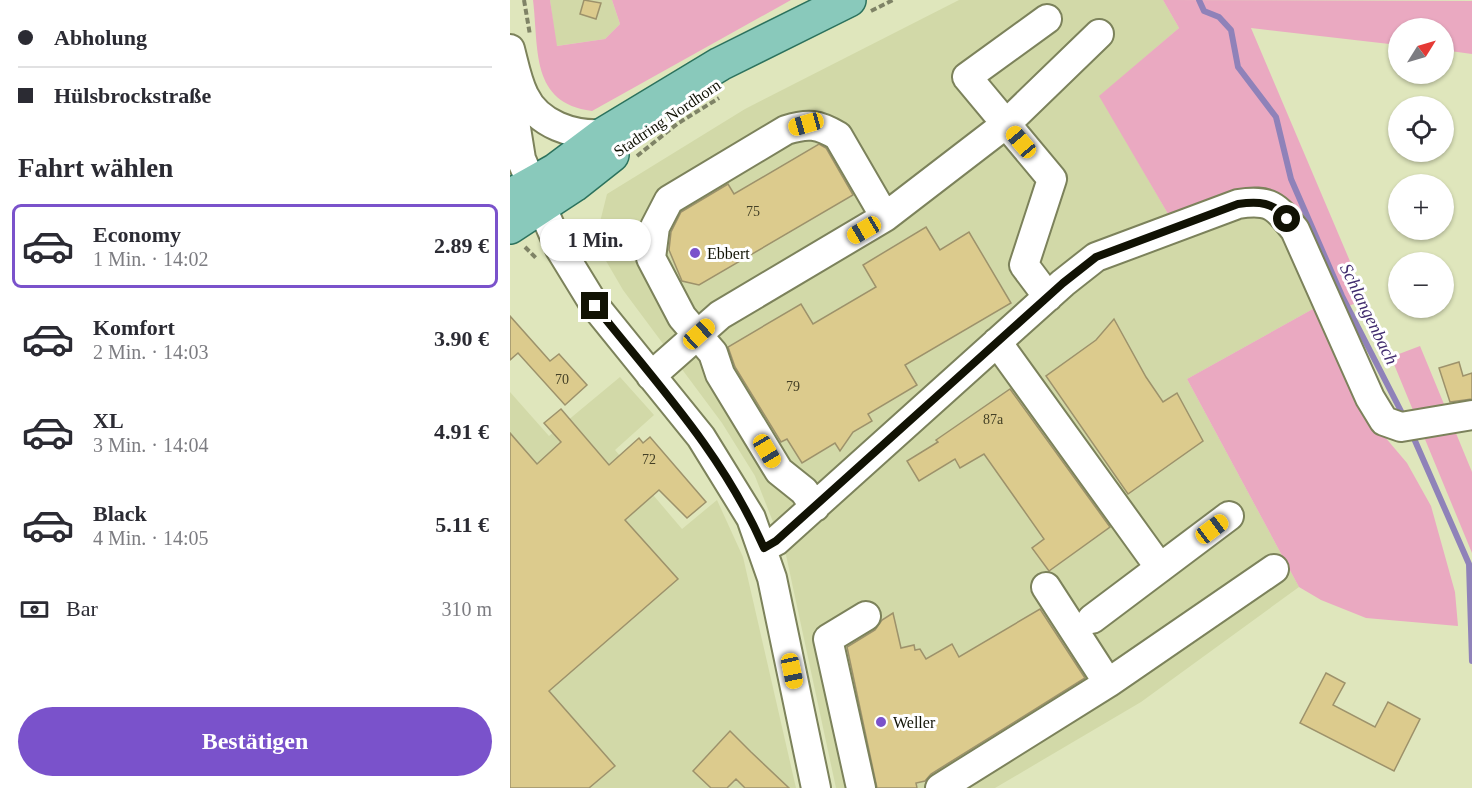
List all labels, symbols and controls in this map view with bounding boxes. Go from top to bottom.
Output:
north arrow [1388,18,1454,84]
map controls [1388,18,1454,318]
text: Abholung [54,25,147,50]
street label: Stadtring Nordhorn [610,76,724,161]
text: Hülsbrockstraße [54,83,211,108]
button: locate [1388,96,1454,162]
car [786,110,826,138]
car [1003,122,1039,162]
text: Fahrt wählen [18,153,173,183]
button: + [1388,174,1454,240]
house number: 75 [746,204,760,219]
route start [1273,205,1300,232]
car [844,213,884,247]
icon: car [21,219,75,273]
callout: 1 Min. [539,219,650,261]
text: Economy [93,222,181,247]
text: 1 Min. [568,229,623,251]
text: 2.89 € [434,233,489,258]
place label: Ebbert [707,245,750,262]
marker: Ebbert [688,246,702,260]
text: 1 Min. · 14:02 [93,248,209,270]
button: − [1388,252,1454,318]
water label: Schlangenbach [1336,260,1402,368]
route end [581,292,608,319]
icon: car [21,312,75,366]
text: Komfort [93,315,175,340]
car [680,315,718,353]
text: 3.90 € [434,326,489,351]
text: 2 Min. · 14:03 [93,341,209,363]
house number: 70 [555,372,569,387]
house number: 79 [786,379,800,394]
icon: car [21,405,75,459]
text: XL [93,408,124,433]
house number: 87a [983,412,1004,427]
text: 4.91 € [434,419,489,444]
car [750,431,784,471]
text: 3 Min. · 14:04 [93,434,209,456]
house number: 72 [642,452,656,467]
icon: car [21,498,75,552]
text: Black [93,501,147,526]
car [1192,511,1232,547]
text: 5.11 € [435,512,489,537]
text: 4 Min. · 14:05 [93,527,209,549]
icon: cash [18,593,51,626]
text: Bar [66,596,98,621]
text: 310 m [441,598,492,620]
car [779,652,805,690]
button: Bestätigen [18,707,492,776]
place label: Weller [893,714,936,731]
marker: Weller [874,715,888,729]

